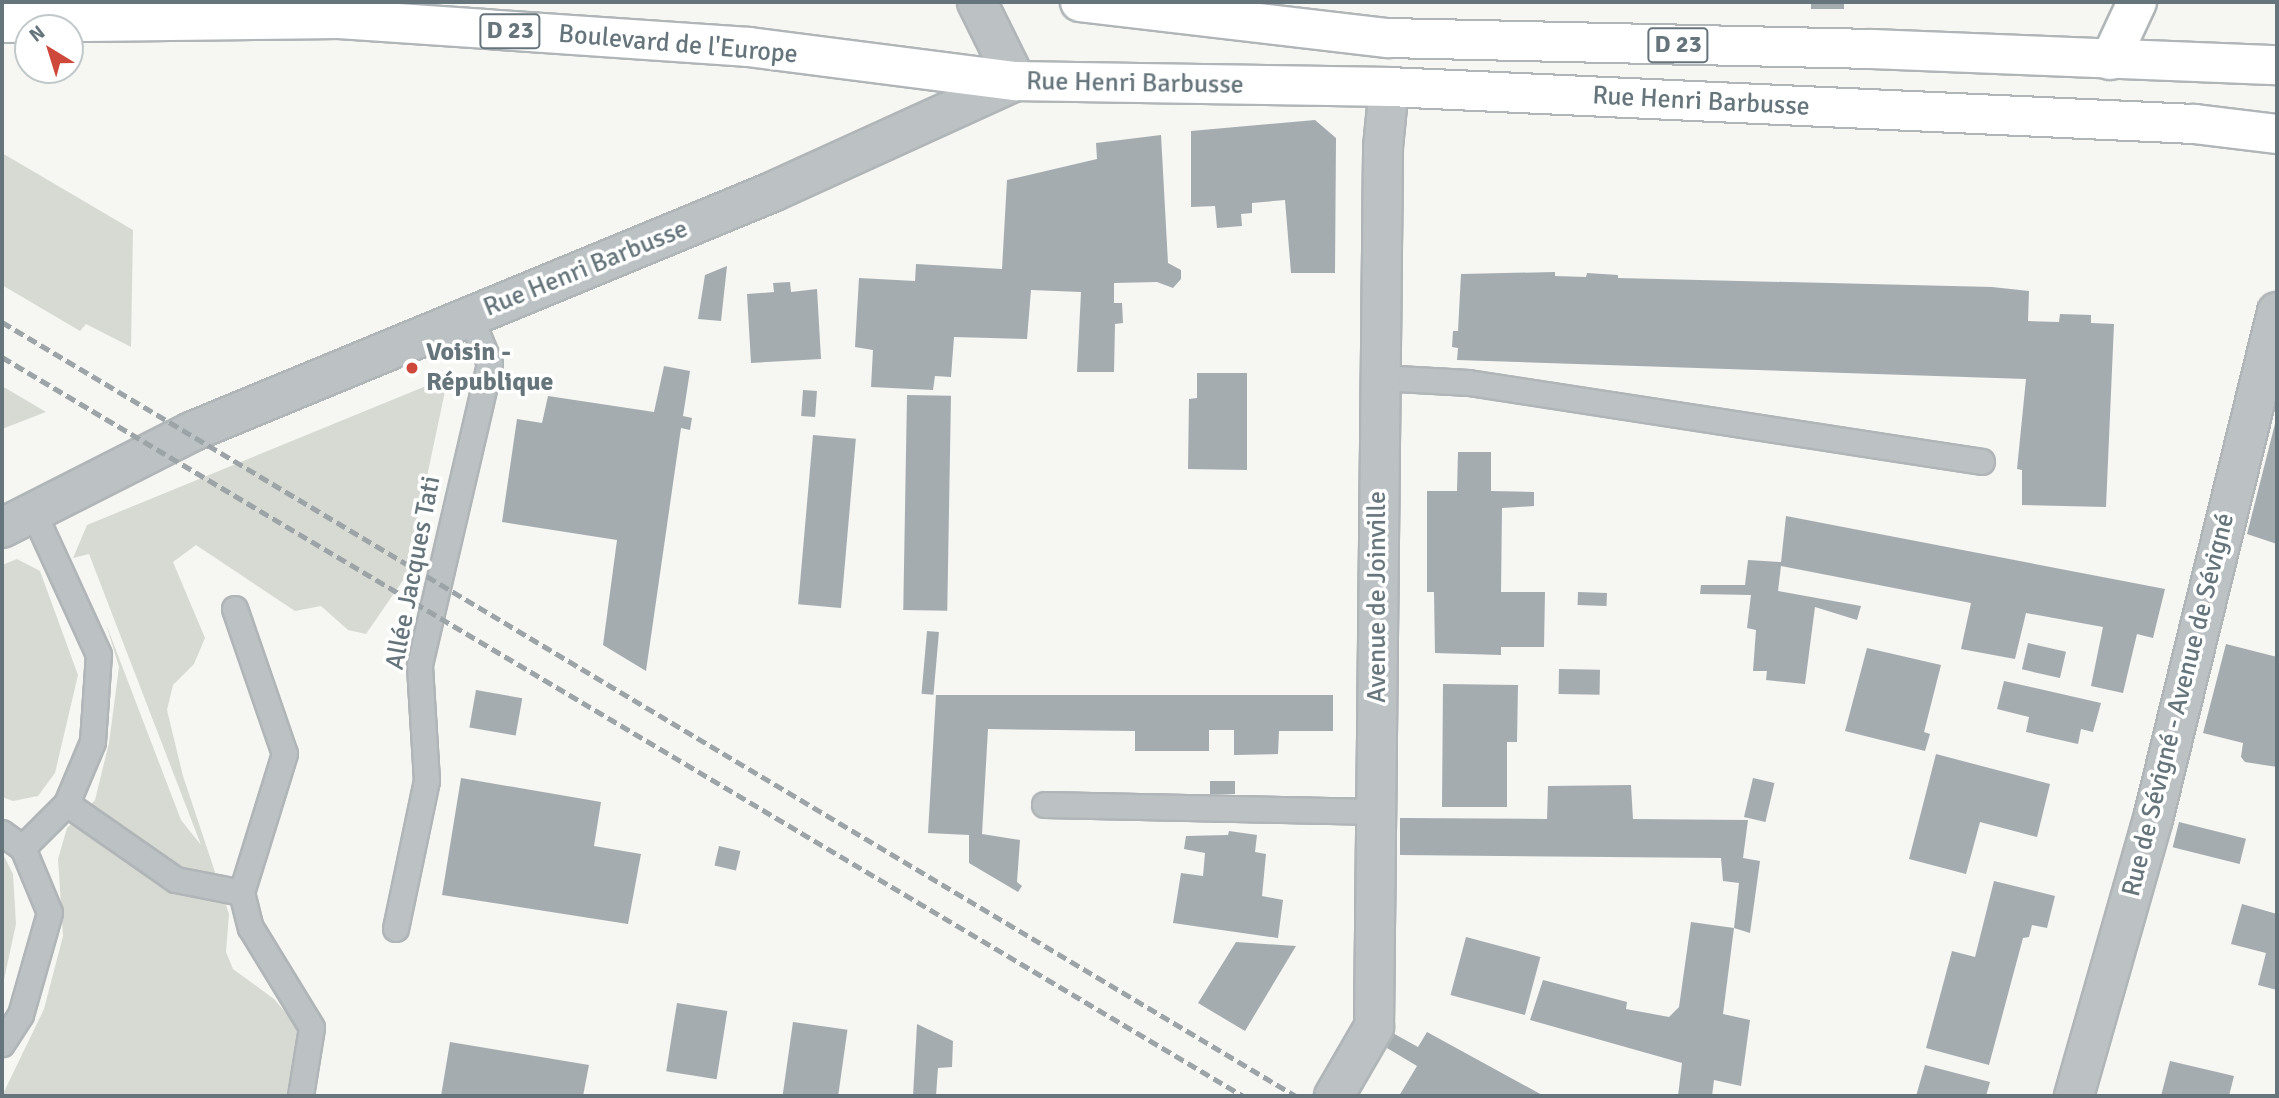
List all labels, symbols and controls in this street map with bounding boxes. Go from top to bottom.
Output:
road number: D 23 [478,11,542,52]
north arrow [14,14,84,84]
street label: Boulevard de l'Europe [557,19,799,71]
text: N [25,21,50,48]
road number: D 23 [1646,25,1710,66]
street label: Rue Henri Barbusse [1026,67,1244,101]
street label: Rue Henri Barbusse [1592,81,1810,123]
street label: Rue Henri Barbusse [479,214,693,324]
place label: Voisin - République [426,337,553,398]
marker: Voisin - République [404,360,420,376]
street label: Allée Jacques Tati [380,474,448,672]
street label: Avenue de Joinville [1362,491,1394,703]
street label: Rue de Sévigné - Avenue de Sévigné [2116,510,2242,900]

